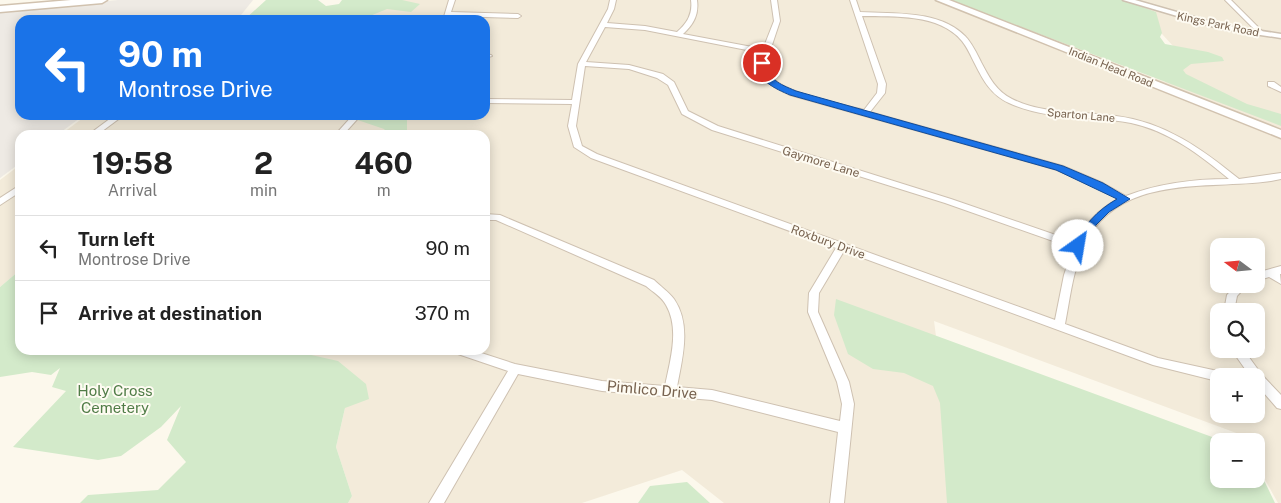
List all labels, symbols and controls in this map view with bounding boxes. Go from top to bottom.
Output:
street label: Kings Park Road [1176,9,1260,39]
text: 90 m [118,34,203,75]
icon: left [35,35,100,100]
pin [741,42,783,84]
street label: Indian Head Road [1067,45,1155,89]
icon: arrive [748,49,776,77]
text: Montrose Drive [118,76,273,102]
street label: Sparton Lane [1046,106,1116,124]
street label: Gaymore Lane [781,144,862,180]
text: 19:58 [92,145,173,181]
text: 2 [254,145,273,181]
text: 460 [354,145,413,181]
text: Arrival [108,181,157,200]
text: min [250,181,277,200]
text: m [377,181,391,200]
position arrow [1051,219,1103,271]
street label: Roxbury Drive [789,222,867,262]
text: Turn left [78,228,155,250]
icon: left [35,234,63,262]
text: 90 m [426,237,470,259]
north arrow [1210,238,1265,292]
map controls [1210,238,1265,488]
text: Montrose Drive [78,250,191,269]
icon: arrive [35,299,63,327]
text: Arrive at destination [78,302,262,324]
text: 370 m [415,302,470,324]
button: search [1210,303,1265,358]
button: + [1210,368,1265,423]
street label: Pimlico Drive [606,377,698,402]
park label: Holy Cross Cemetery [77,382,153,416]
button: − [1210,433,1265,488]

